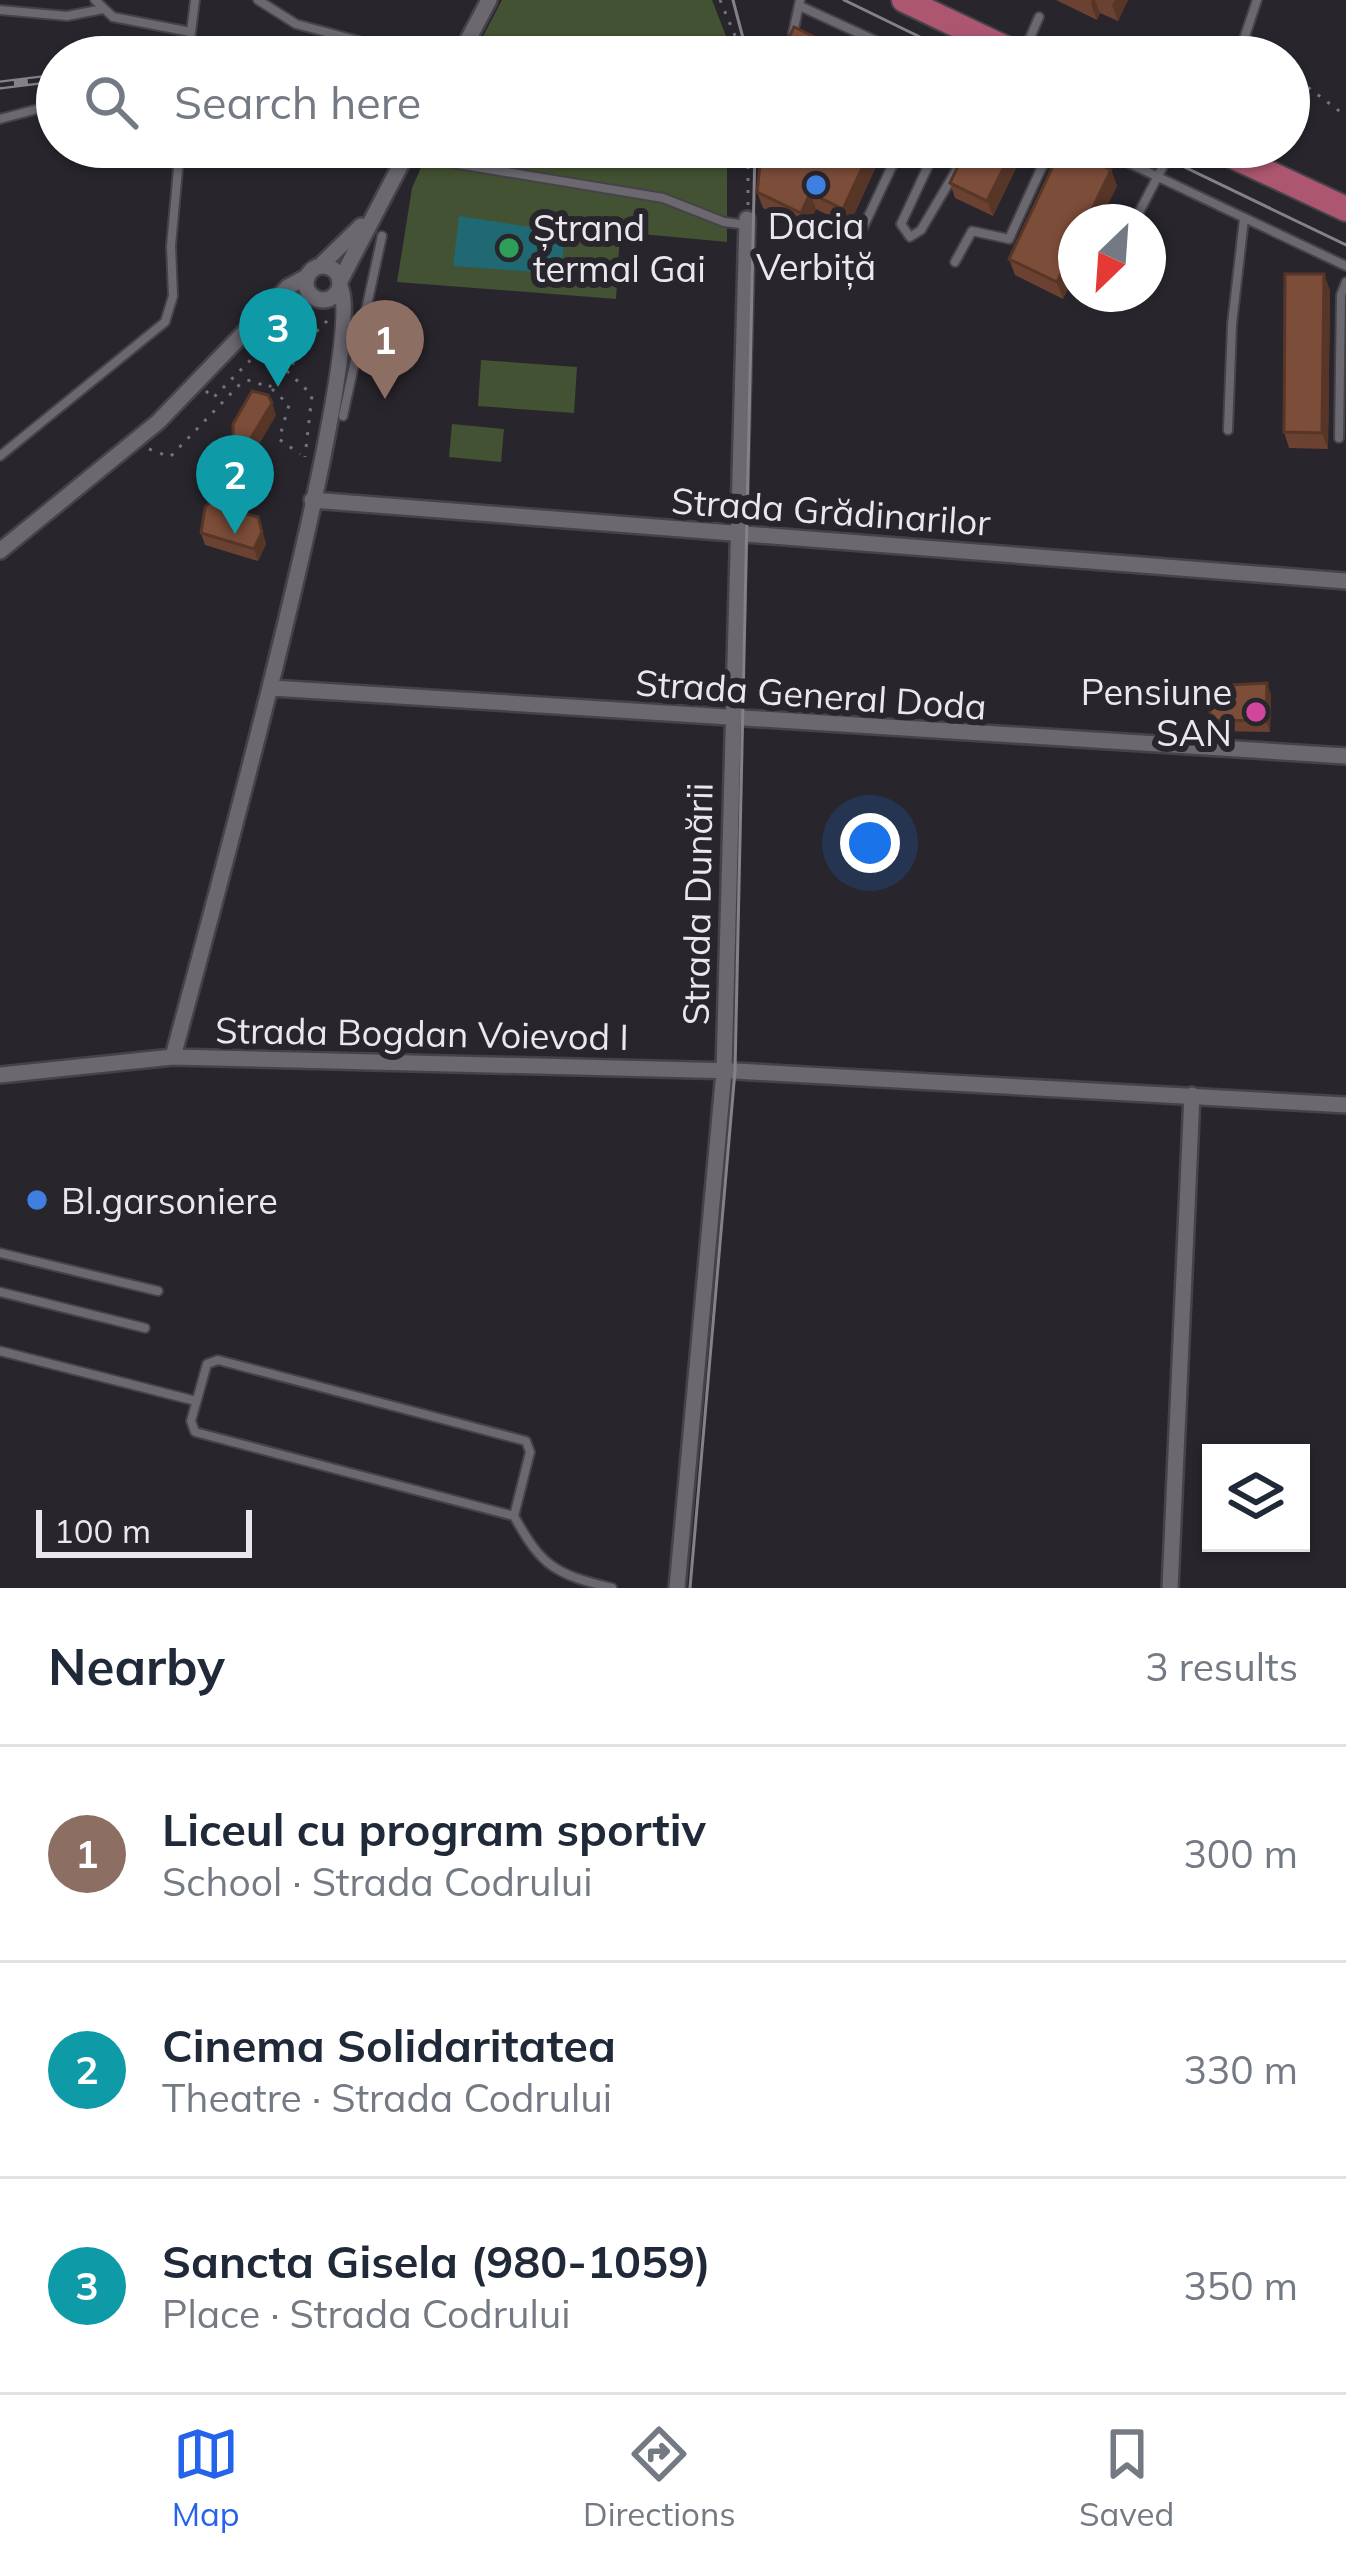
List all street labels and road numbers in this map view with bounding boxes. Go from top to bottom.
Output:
street label: Strada Grădinarilor [670,477,992,545]
street label: Strada General Doda [634,659,988,729]
street label: Strada Dunării [672,782,722,1026]
street label: Strada Bogdan Voievod I [215,1007,629,1059]

